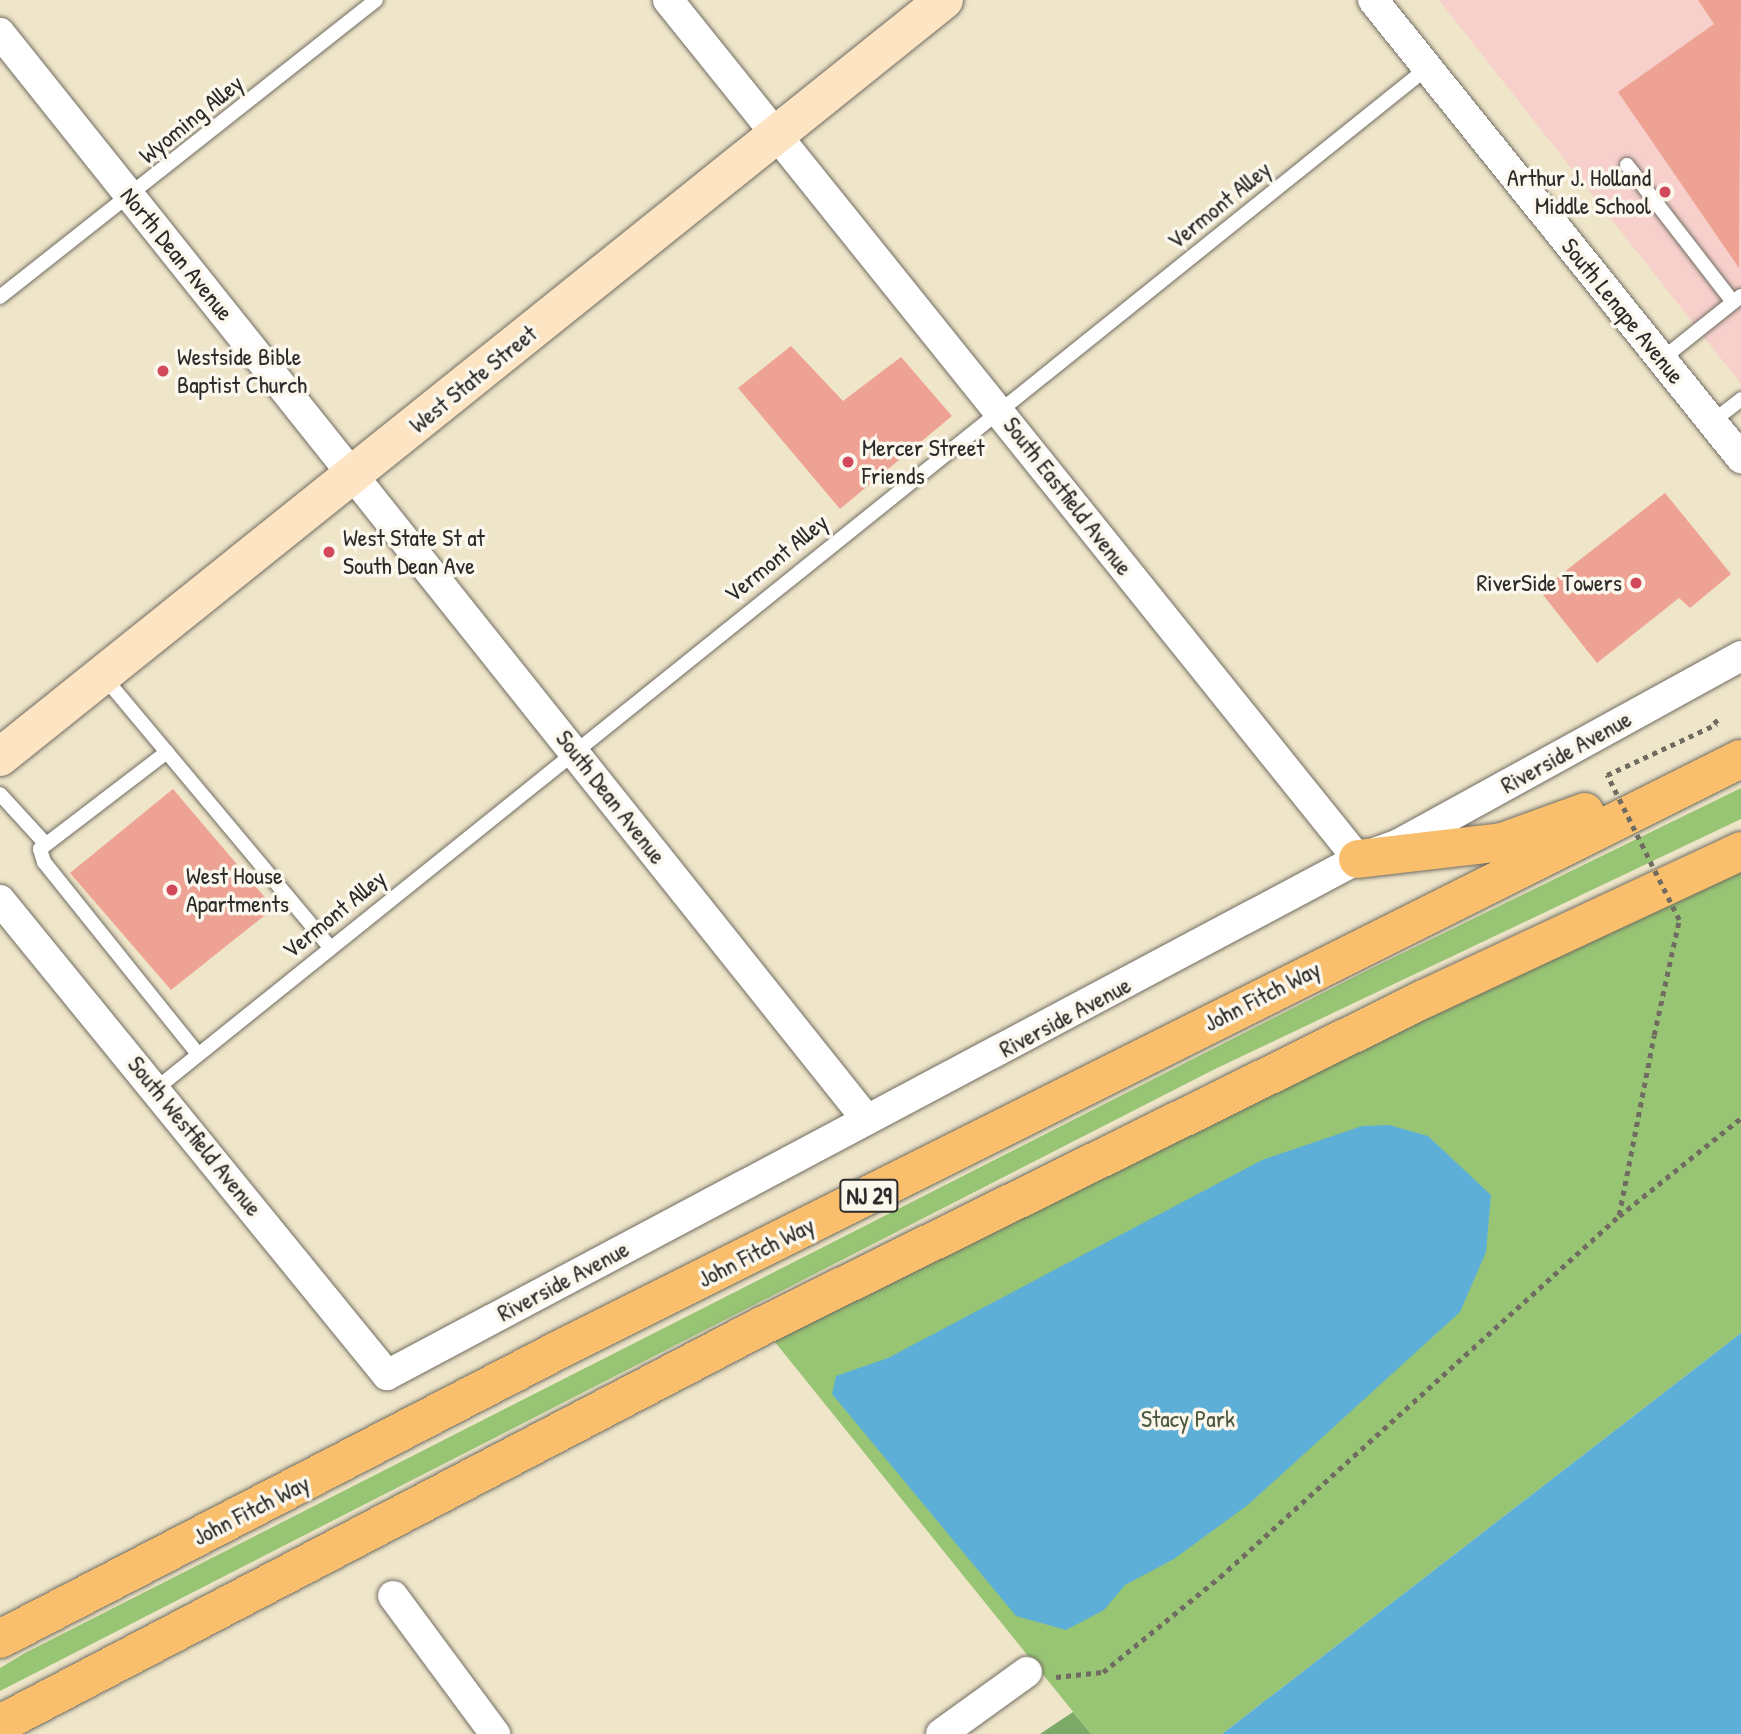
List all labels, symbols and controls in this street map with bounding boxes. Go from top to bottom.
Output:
street label: Wyoming Alley [133,68,249,170]
street label: Vermont Alley [1161,155,1277,255]
place label: Arthur J. Holland Middle School [1507,164,1651,220]
street label: North Dean Avenue [114,182,240,326]
marker: Arthur J. Holland Middle School [1657,184,1673,200]
street label: South Lenape Avenue [1555,232,1691,390]
street label: West State Street [404,319,542,439]
place label: Westside Bible Baptist Church [177,343,307,399]
marker: Westside Bible Baptist Church [155,363,171,379]
street label: South Eastfield Avenue [997,411,1139,581]
place label: Mercer Street Friends [862,434,985,490]
marker: Mercer Street Friends [840,454,856,470]
street label: Vermont Alley [718,508,834,608]
place label: West State St at South Dean Ave [343,524,485,580]
marker: West State St at South Dean Ave [321,544,337,560]
place label: RiverSide Towers [1476,569,1622,597]
marker: RiverSide Towers [1628,575,1644,591]
street label: Riverside Avenue [1496,704,1636,800]
street label: South Dean Avenue [550,724,672,870]
place label: West House Apartments [186,862,289,918]
street label: Vermont Alley [276,864,392,964]
marker: West House Apartments [164,882,180,898]
street label: John Fitch Way [1199,954,1325,1038]
street label: Riverside Avenue [994,970,1136,1064]
street label: South Westfield Avenue [122,1050,268,1222]
road number: NJ 29 [839,1176,899,1216]
street label: John Fitch Way [693,1210,819,1294]
street label: Riverside Avenue [492,1234,634,1328]
park label: Stacy Park [1141,1405,1235,1433]
street label: John Fitch Way [188,1468,314,1552]

